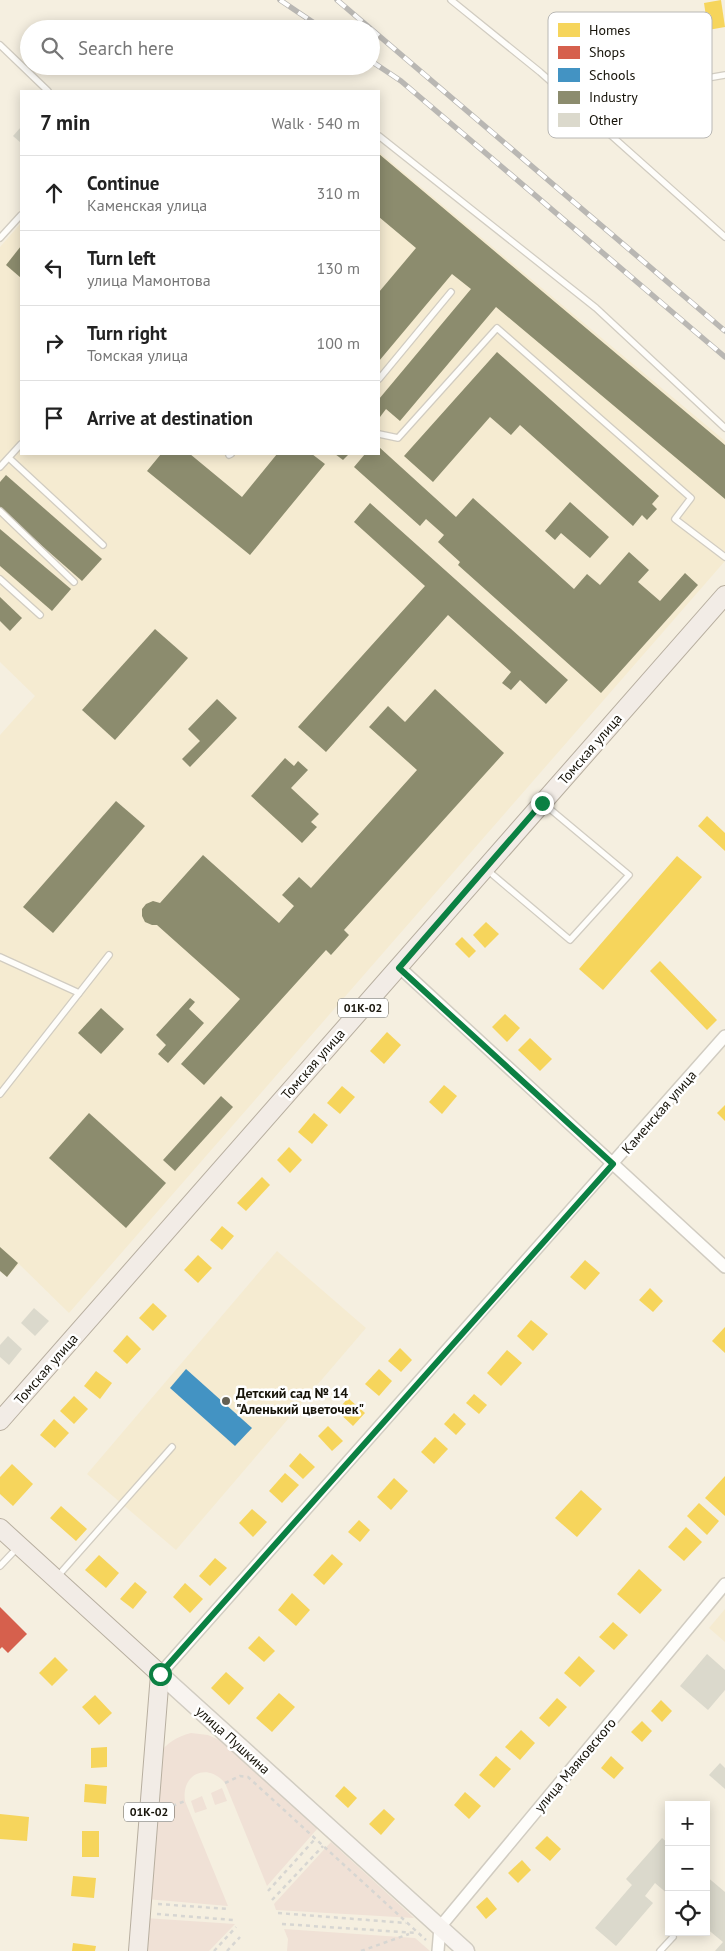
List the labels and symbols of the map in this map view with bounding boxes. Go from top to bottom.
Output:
legend [548,12,712,138]
text: Homes [589,21,630,39]
text: Shops [589,43,625,61]
text: Schools [589,66,636,84]
text: Industry [589,88,638,106]
text: Other [589,111,623,129]
street label: Томская улица [554,710,626,788]
route end [531,792,554,815]
road number: 01К-02 [338,998,388,1018]
street label: Томская улица [277,1025,349,1103]
street label: Каменская улица [618,1066,700,1158]
street label: Томская улица [10,1330,82,1408]
place label: Детский сад № 14 "Аленький цветочек" [236,1384,364,1418]
marker: Детский сад № 14 "Аленький цветочек" [220,1395,232,1407]
route start [149,1663,172,1686]
street label: улица Пушкина [192,1702,274,1778]
street label: улица Маяковского [530,1714,620,1816]
road number: 01К-02 [124,1802,174,1821]

